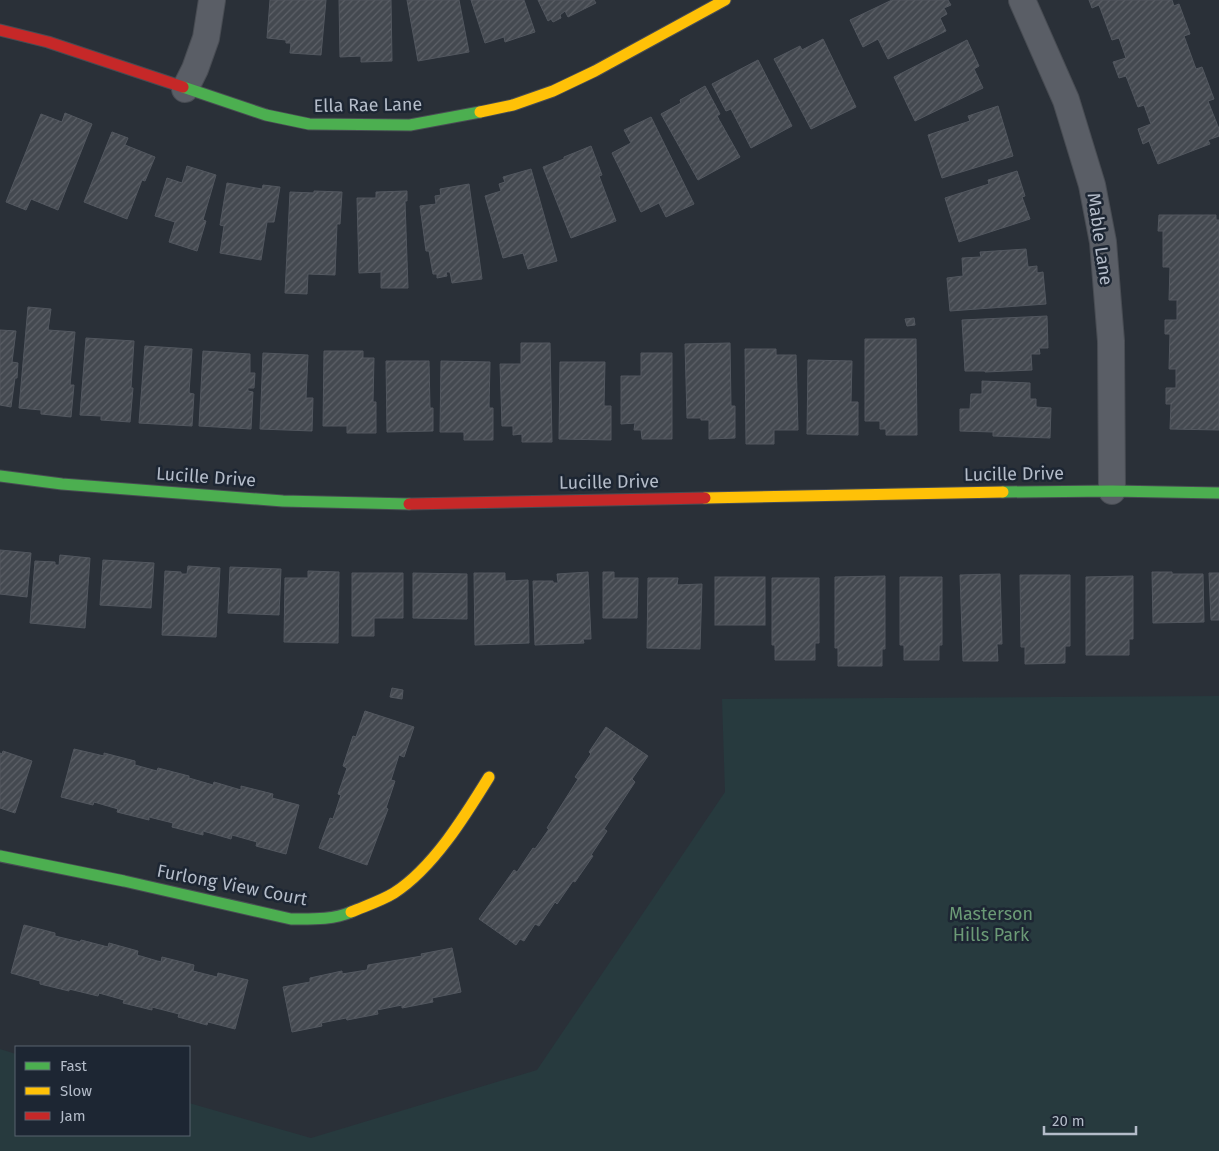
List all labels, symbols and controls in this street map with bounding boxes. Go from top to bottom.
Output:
street label: Ella Rae Lane [314,93,422,117]
street label: Mable Lane [1083,191,1117,287]
street label: Lucille Drive [964,462,1064,486]
street label: Lucille Drive [155,463,257,491]
street label: Lucille Drive [559,470,659,494]
street label: Furlong View Court [155,860,310,910]
park label: Masterson Hills Park [949,903,1033,946]
legend [15,1046,190,1136]
text: Fast [60,1057,87,1075]
text: Slow [60,1082,92,1100]
scale bar [1044,1104,1136,1136]
text: Jam [60,1107,86,1125]
text: 20 m [1052,1112,1085,1130]

